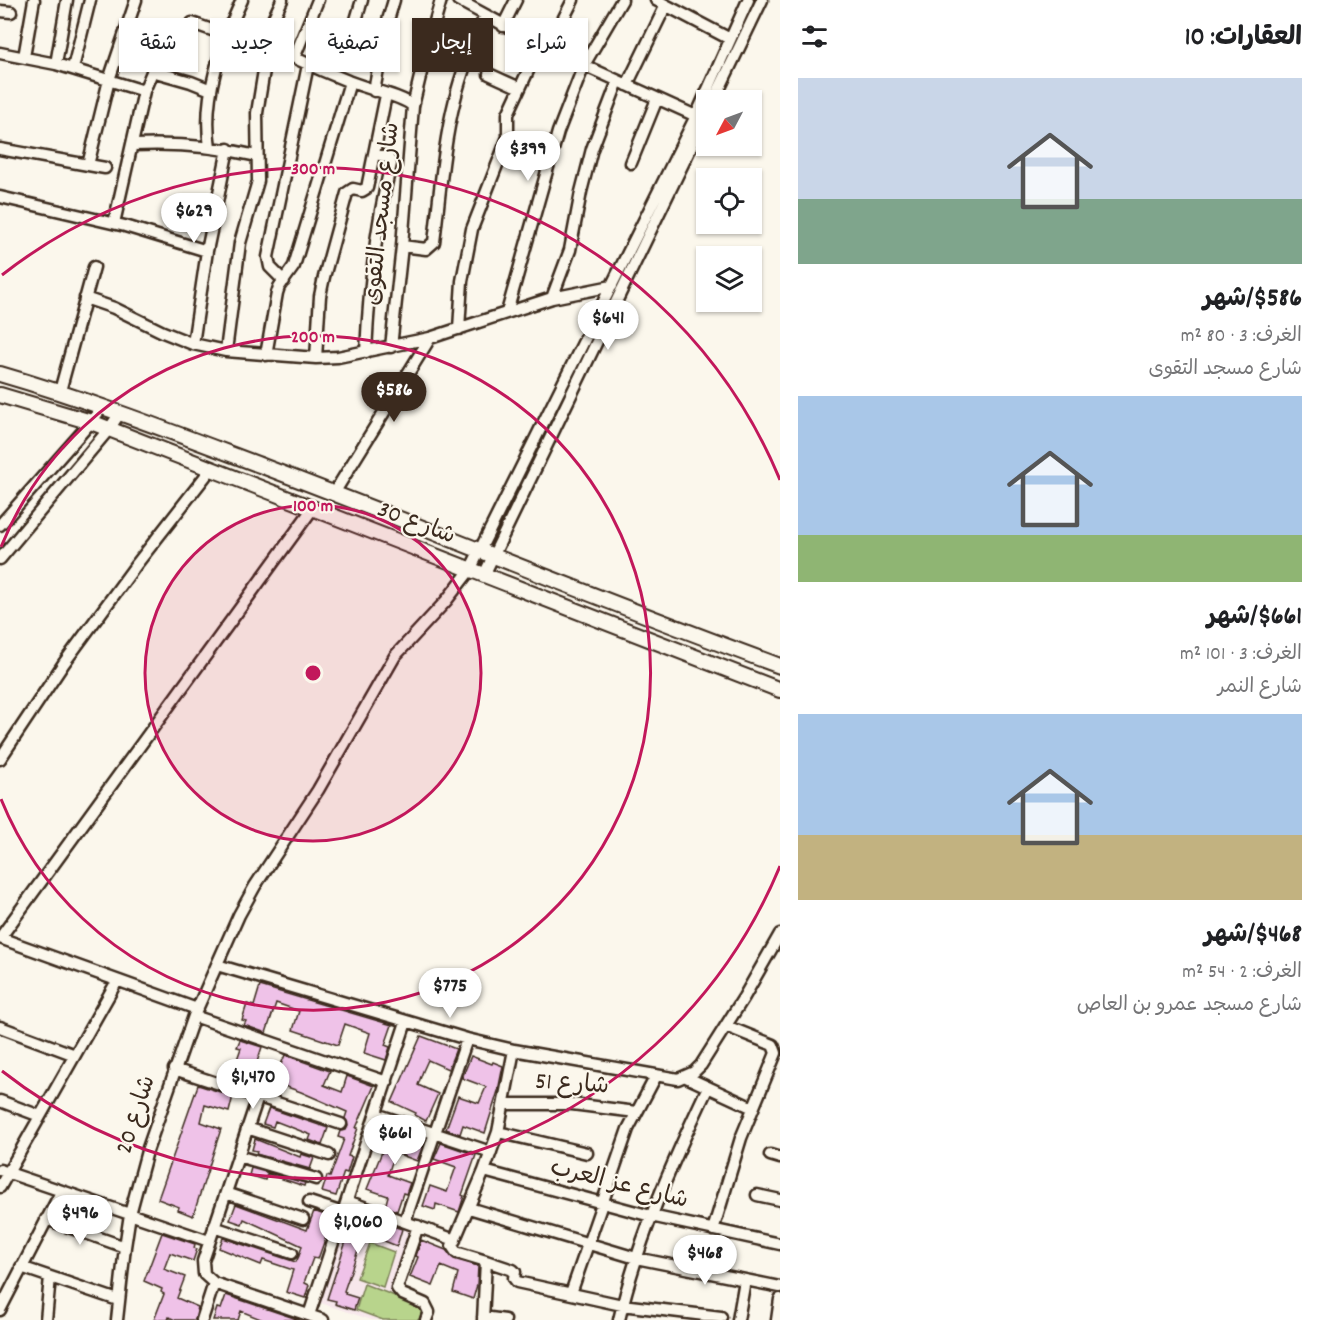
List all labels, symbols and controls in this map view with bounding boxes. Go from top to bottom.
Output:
chip: شقة [119,18,198,72]
chip: جديد [210,18,294,72]
chip: تصفية [306,18,400,72]
chip: إيجار [412,18,493,72]
chip: شراء [505,18,588,72]
icon: filters [798,20,831,53]
text: العقارات: 10 [1185,20,1302,57]
north arrow [696,90,762,156]
map controls [696,90,762,312]
icon: home [996,117,1104,225]
street label: شارع مسجد التقوى [356,121,410,307]
pin: $399 [492,131,564,182]
text: $399 [509,136,547,164]
text: 300 m [291,158,335,183]
button: locate [696,168,762,234]
pin: $629 [158,193,230,244]
text: $629 [175,198,213,226]
button: layers [696,246,762,312]
text: $586/شهر [1203,281,1302,318]
pin: $641 [572,300,644,351]
text: $641 [592,305,624,333]
text: الغرف: 3 · 80 m² [1181,323,1302,351]
text: 200 m [291,326,335,351]
text: شارع مسجد التقوى [1149,356,1302,384]
pin: $586 [358,372,430,423]
text: $586 [375,377,413,405]
icon: home [996,435,1104,543]
street label: شارع 30 [372,494,460,554]
text: 100 m [293,495,333,520]
text: $661/شهر [1207,599,1302,636]
text: الغرف: 3 · 101 m² [1180,641,1302,669]
centre of rings [303,663,323,683]
text: شارع النمر [1218,674,1302,702]
icon: home [996,753,1104,861]
text: $468/شهر [1204,917,1302,954]
text: الغرف: 2 · 54 m² [1182,959,1302,987]
pin: $775 [414,968,486,1019]
text: $775 [433,973,467,1001]
text: شارع مسجد عمرو بن العاص [1077,992,1302,1020]
pin: $1,470 [204,1059,302,1110]
text: $1,470 [230,1064,276,1092]
street label: شارع 51 [534,1065,610,1105]
street label: شارع 20 [108,1071,166,1159]
pin: $661 [359,1115,431,1166]
text: $661 [378,1120,412,1148]
street label: شارع عز العرب [546,1151,692,1219]
pin: $496 [44,1195,116,1246]
text: $496 [61,1200,99,1228]
pin: $1,060 [309,1204,407,1255]
text: $1,060 [333,1209,383,1237]
pin: $468 [669,1235,741,1286]
text: $468 [687,1240,723,1268]

